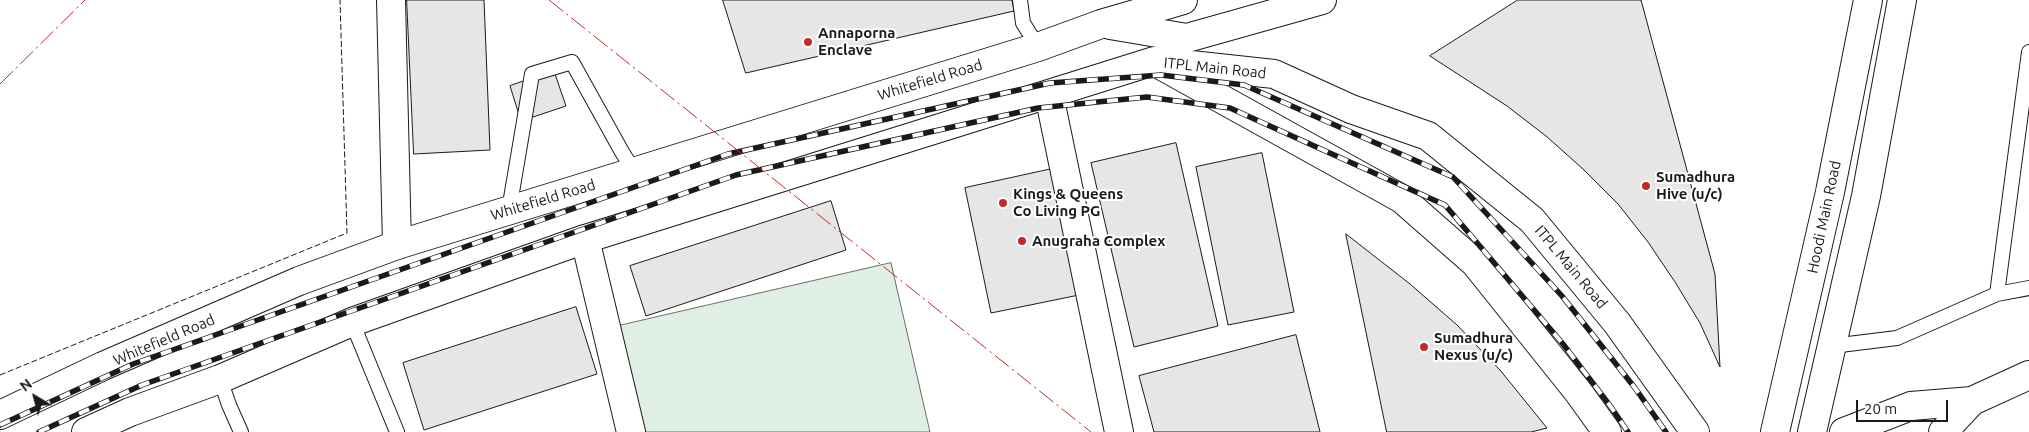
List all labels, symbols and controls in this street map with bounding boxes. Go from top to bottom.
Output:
place label: Annaporna Enclave [818,24,895,59]
marker: Annaporna Enclave [802,36,814,48]
street label: ITPL Main Road [1163,54,1267,82]
street label: Whitefield Road [875,56,985,104]
street label: Hoodi Main Road [1803,159,1845,275]
place label: Sumadhura Hive (u/c) [1656,168,1735,203]
street label: Whitefield Road [488,176,598,224]
marker: Sumadhura Hive (u/c) [1640,180,1652,192]
place label: Kings & Queens Co Living PG [1013,185,1123,220]
marker: Kings & Queens Co Living PG [997,197,1009,209]
street label: ITPL Main Road [1531,222,1611,312]
place label: Anugraha Complex [1032,232,1165,250]
marker: Anugraha Complex [1016,235,1028,247]
street label: Whitefield Road [111,311,217,369]
place label: Sumadhura Nexus (u/c) [1434,329,1513,364]
marker: Sumadhura Nexus (u/c) [1418,341,1430,353]
north arrow [10,372,60,422]
text: N [17,375,35,395]
scale bar [1859,390,1952,422]
text: 20 m [1864,400,1897,417]

